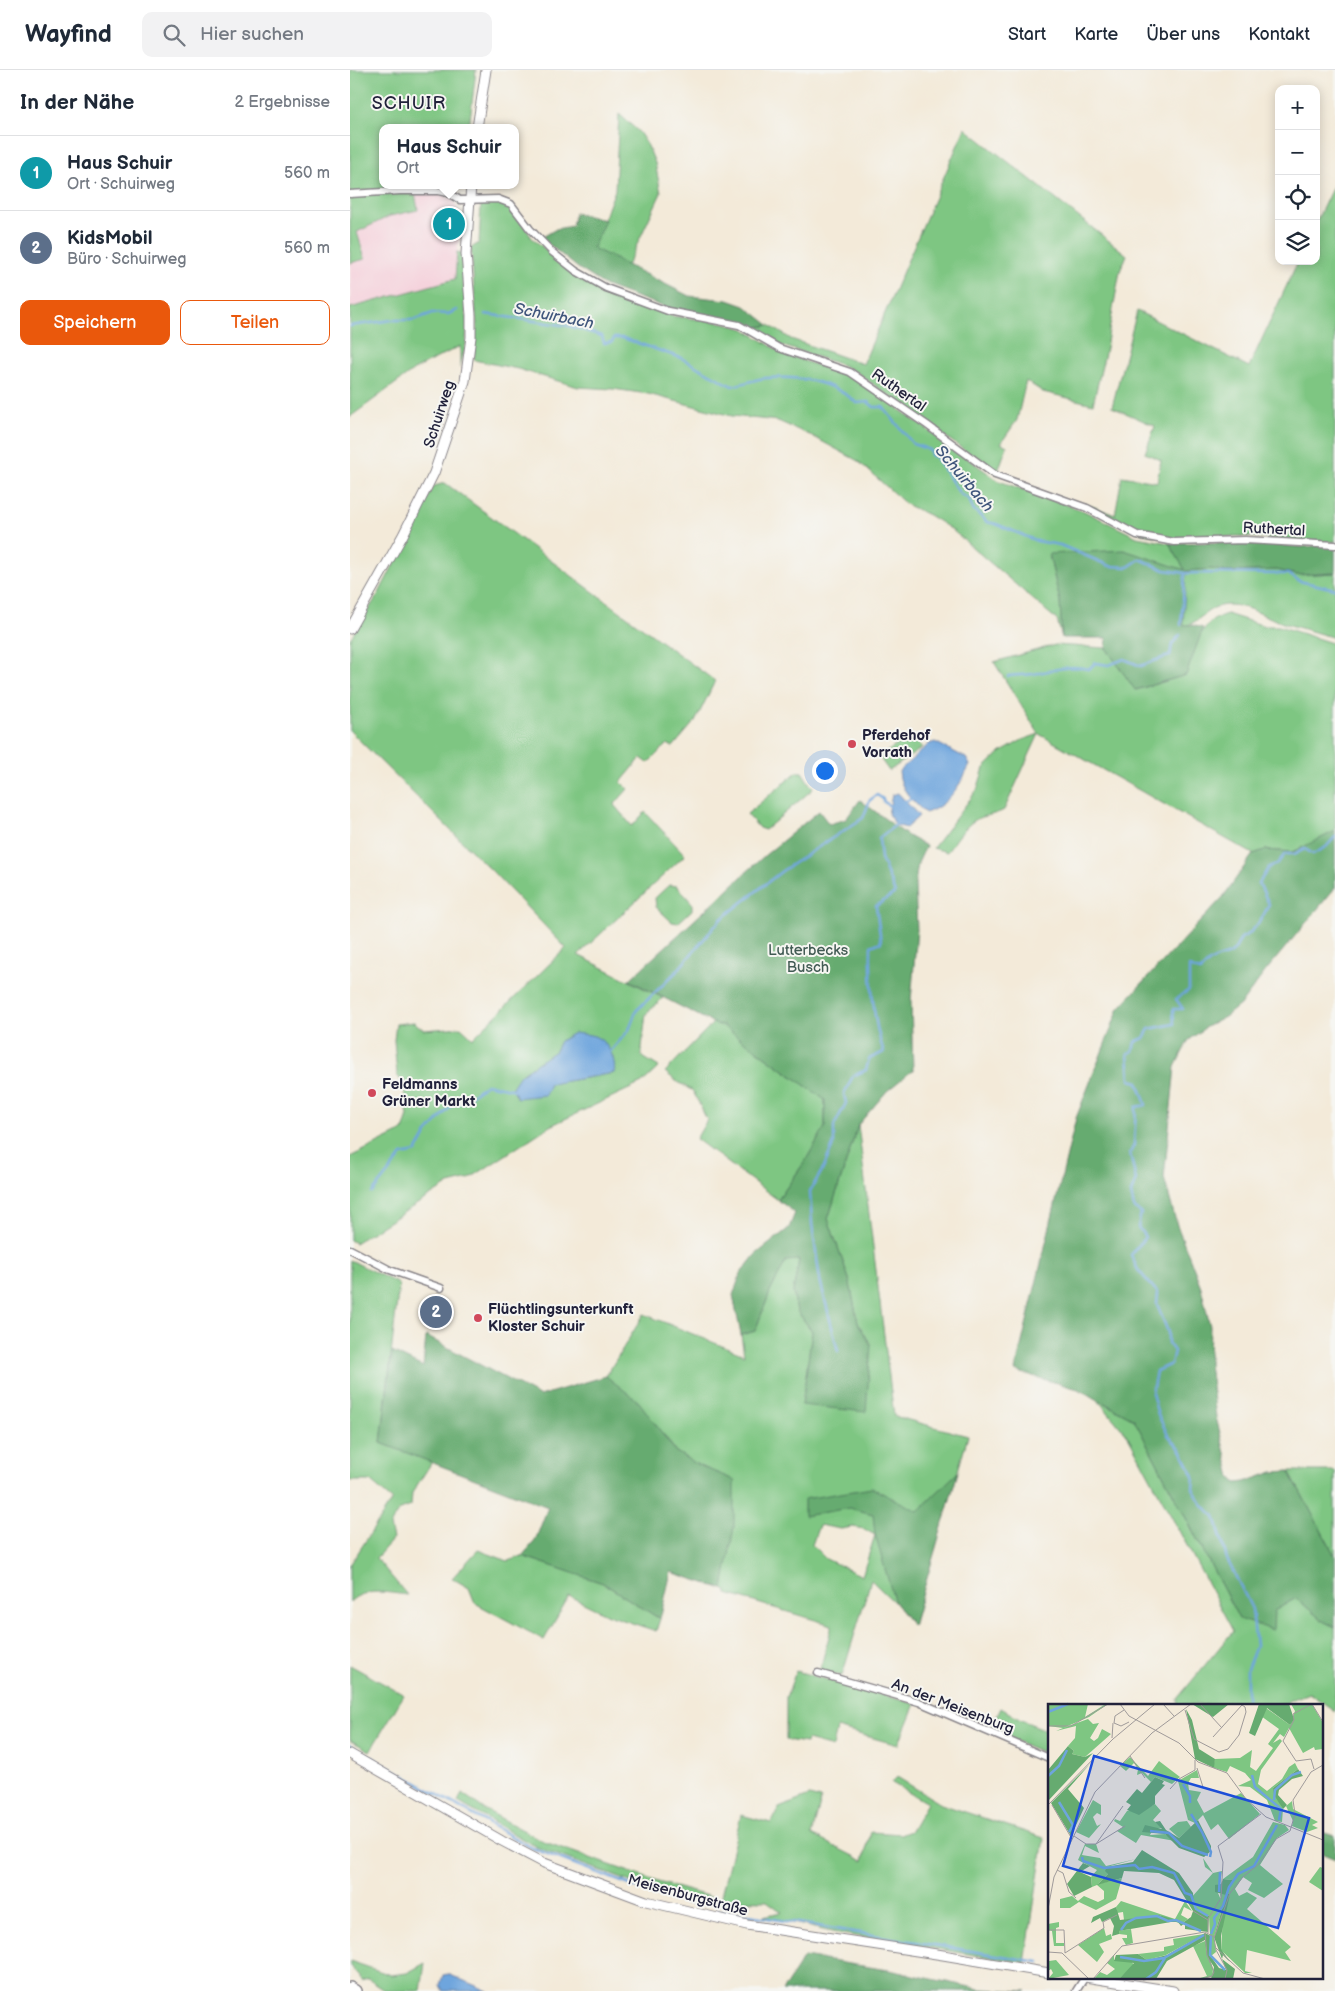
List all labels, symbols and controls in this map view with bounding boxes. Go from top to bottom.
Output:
search box [142,12,492,57]
text: Wayfind [25,20,112,49]
icon: search [160,21,188,49]
text: Hier suchen [200,23,304,46]
text: Start [1008,24,1046,45]
text: Karte [1074,24,1118,45]
text: Über uns [1146,24,1220,45]
text: Kontakt [1248,24,1310,45]
map controls [1275,85,1320,265]
button: + [1275,85,1320,130]
text: In der Nähe [20,90,134,115]
text: 2 Ergebnisse [234,93,330,112]
district label: SCHUIR [372,93,446,114]
popup [379,124,519,189]
button: − [1275,130,1320,175]
text: Haus Schuir [396,136,502,159]
text: Haus Schuir [67,152,172,175]
text: Ort [396,159,419,178]
text: 1 [33,164,39,183]
text: 560 m [284,164,330,183]
text: Ort · Schuirweg [67,175,175,194]
button: locate [1275,175,1320,220]
pin: 1 [433,205,465,243]
button: layers [1275,220,1320,265]
text: KidsMobil [67,227,152,250]
text: 2 [31,239,41,258]
text: 560 m [284,239,330,258]
text: Büro · Schuirweg [67,250,186,269]
water label: Schuirbach [512,299,596,334]
button: Speichern [20,300,170,345]
button: Teilen [180,300,330,345]
street label: Ruthertal [868,365,930,416]
street label: Schuirweg [420,378,459,450]
water label: Schuirbach [931,442,997,516]
street label: Ruthertal [1242,518,1306,541]
place label: Pferdehof Vorrath [862,726,931,762]
marker: Pferdehof Vorrath [846,738,858,750]
your location [812,758,838,784]
park label: Lutterbecks Busch [768,941,849,977]
place label: Feldmanns Grüner Markt [382,1075,475,1111]
marker: Feldmanns Grüner Markt [366,1087,378,1099]
pin: 2 [420,1293,452,1331]
place label: Flüchtlingsunterkunft Kloster Schuir [488,1300,633,1336]
marker: Flüchtlingsunterkunft Kloster Schuir [472,1312,484,1324]
street label: An der Meisenburg [889,1674,1017,1739]
inset map [1048,1704,1322,1978]
street label: Meisenburgstraße [626,1870,750,1921]

